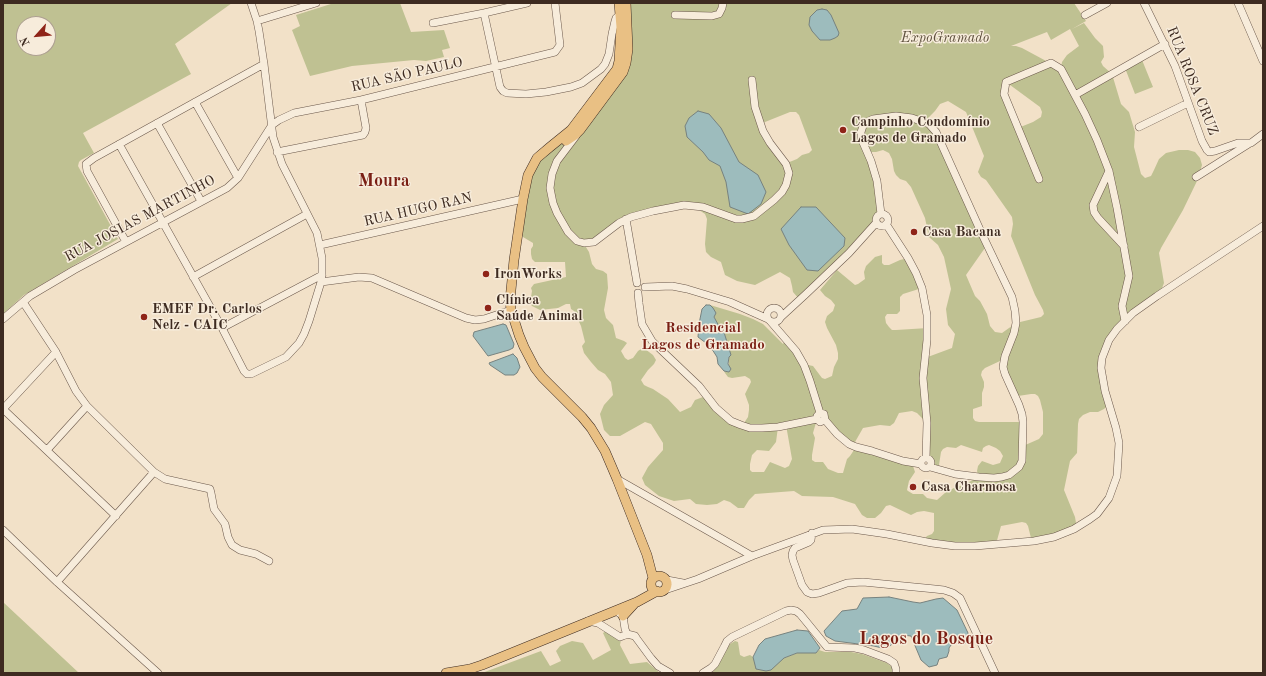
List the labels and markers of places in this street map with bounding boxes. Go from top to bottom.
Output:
place label: Campinho Condomínio Lagos de Gramado [851,114,990,146]
marker: Campinho Condomínio Lagos de Gramado [838,125,848,135]
place label: Casa Bacana [922,224,1001,240]
marker: Casa Bacana [909,227,919,237]
place label: IronWorks [494,266,562,282]
marker: IronWorks [481,269,491,279]
place label: Clínica Saúde Animal [496,292,583,324]
place label: EMEF Dr. Carlos Nelz - CAIC [152,301,262,334]
marker: Clínica Saúde Animal [483,303,493,313]
marker: EMEF Dr. Carlos Nelz - CAIC [139,312,149,322]
place label: Casa Charmosa [921,479,1016,495]
marker: Casa Charmosa [908,482,918,492]

